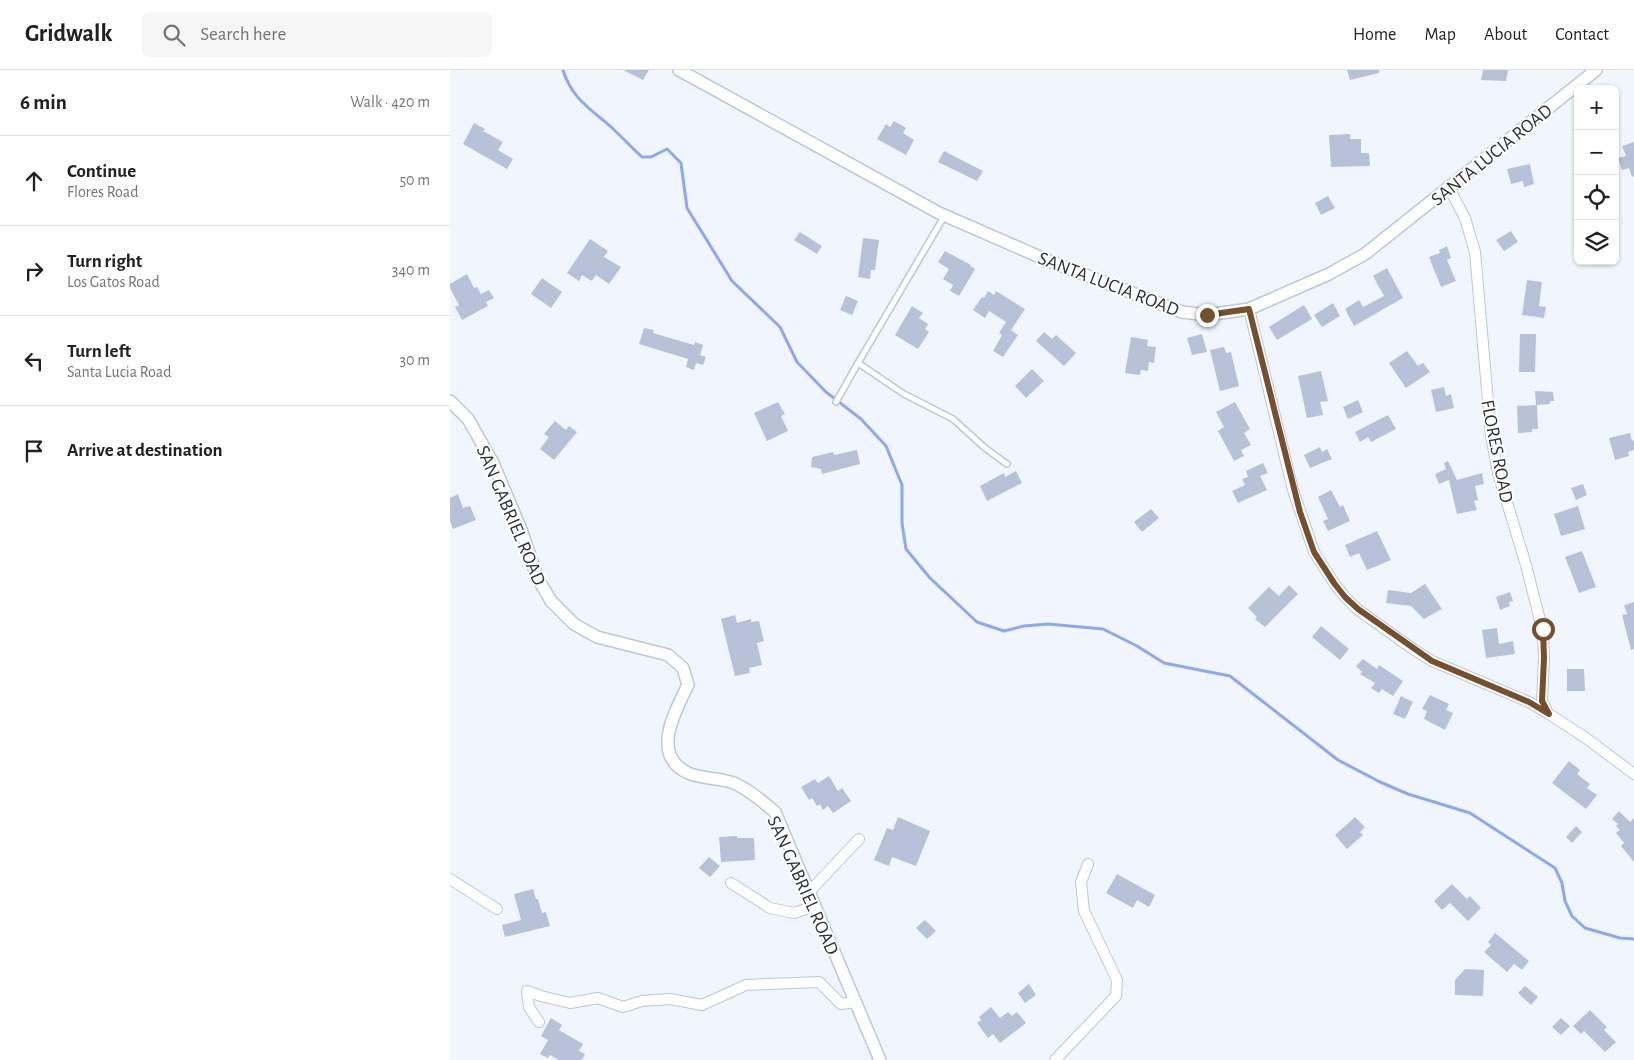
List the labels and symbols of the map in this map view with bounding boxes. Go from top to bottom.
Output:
street label: SANTA LUCIA ROAD [1428,101,1556,210]
street label: SANTA LUCIA ROAD [1035,249,1182,320]
route end [1196,304,1219,327]
street label: FLORES ROAD [1477,398,1516,505]
street label: SAN GABRIEL ROAD [473,443,549,588]
route start [1532,618,1555,641]
street label: SAN GABRIEL ROAD [763,813,842,958]

